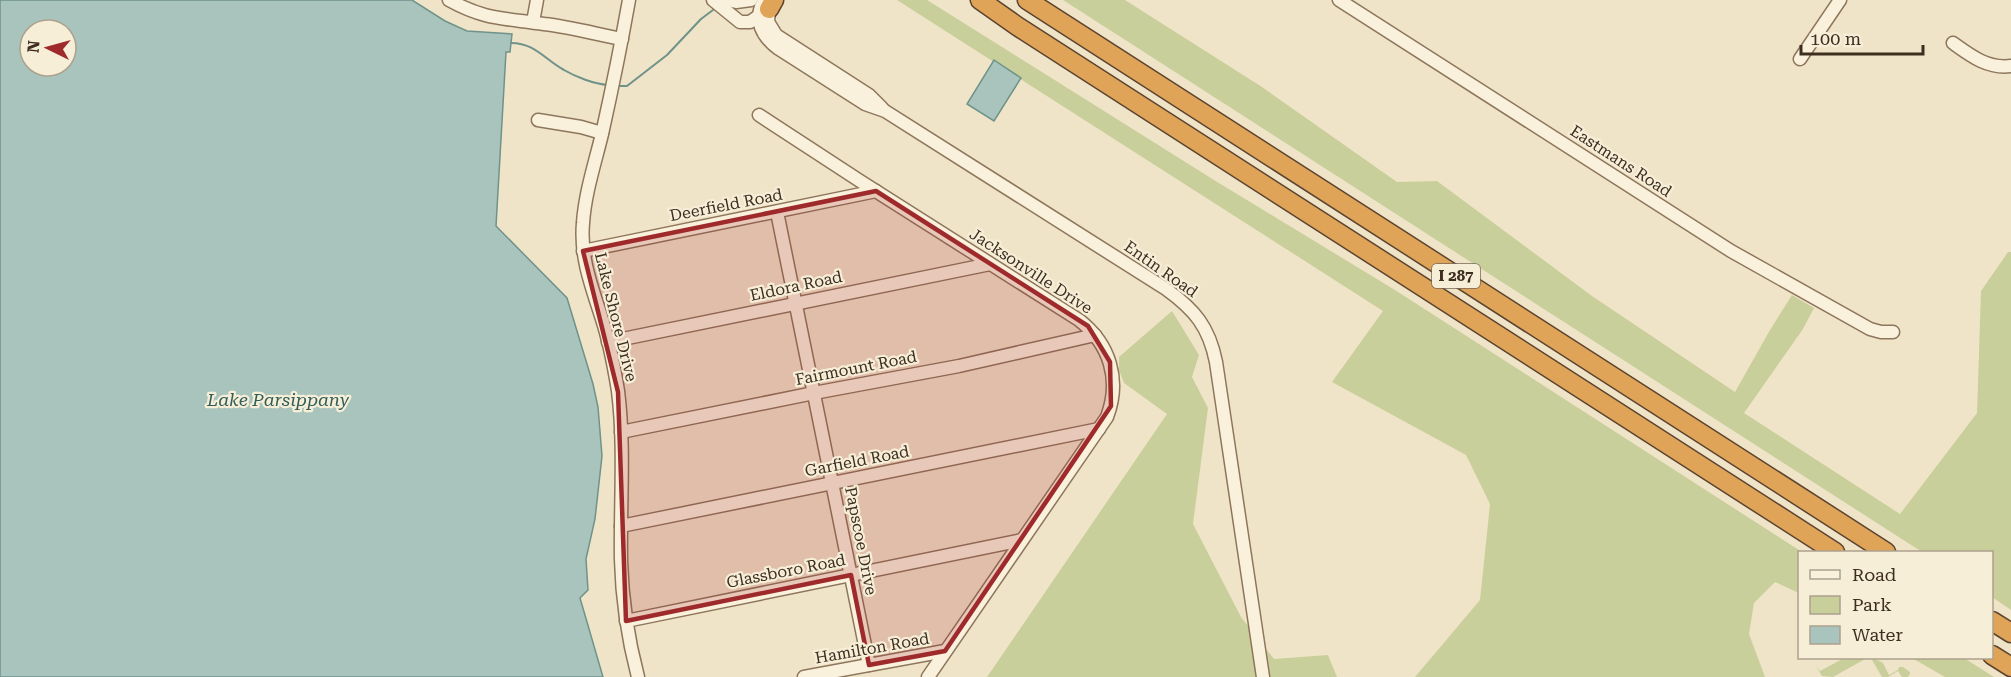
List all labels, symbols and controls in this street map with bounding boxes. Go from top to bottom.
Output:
north arrow [18,18,78,78]
scale bar [1801,18,1922,56]
text: 100 m [1810,28,1861,49]
text: N [24,40,44,54]
street label: Eastmans Road [1567,121,1675,201]
street label: Deerfield Road [668,185,784,225]
street label: Jacksonville Drive [966,224,1096,318]
street label: Entin Road [1121,237,1201,301]
street label: Lake Shore Drive [591,250,641,384]
road number: I 287 [1432,264,1480,288]
street label: Eldora Road [748,267,844,305]
street label: Fairmount Road [794,347,918,389]
water label: Lake Parsippany [206,389,350,410]
street label: Garfield Road [803,442,911,480]
street label: Papscoe Drive [841,485,881,597]
street label: Glassboro Road [725,550,847,592]
legend [1798,551,1993,659]
text: Road [1852,564,1897,585]
text: Park [1852,594,1892,615]
text: Water [1852,624,1903,645]
street label: Hamilton Road [813,629,931,667]

